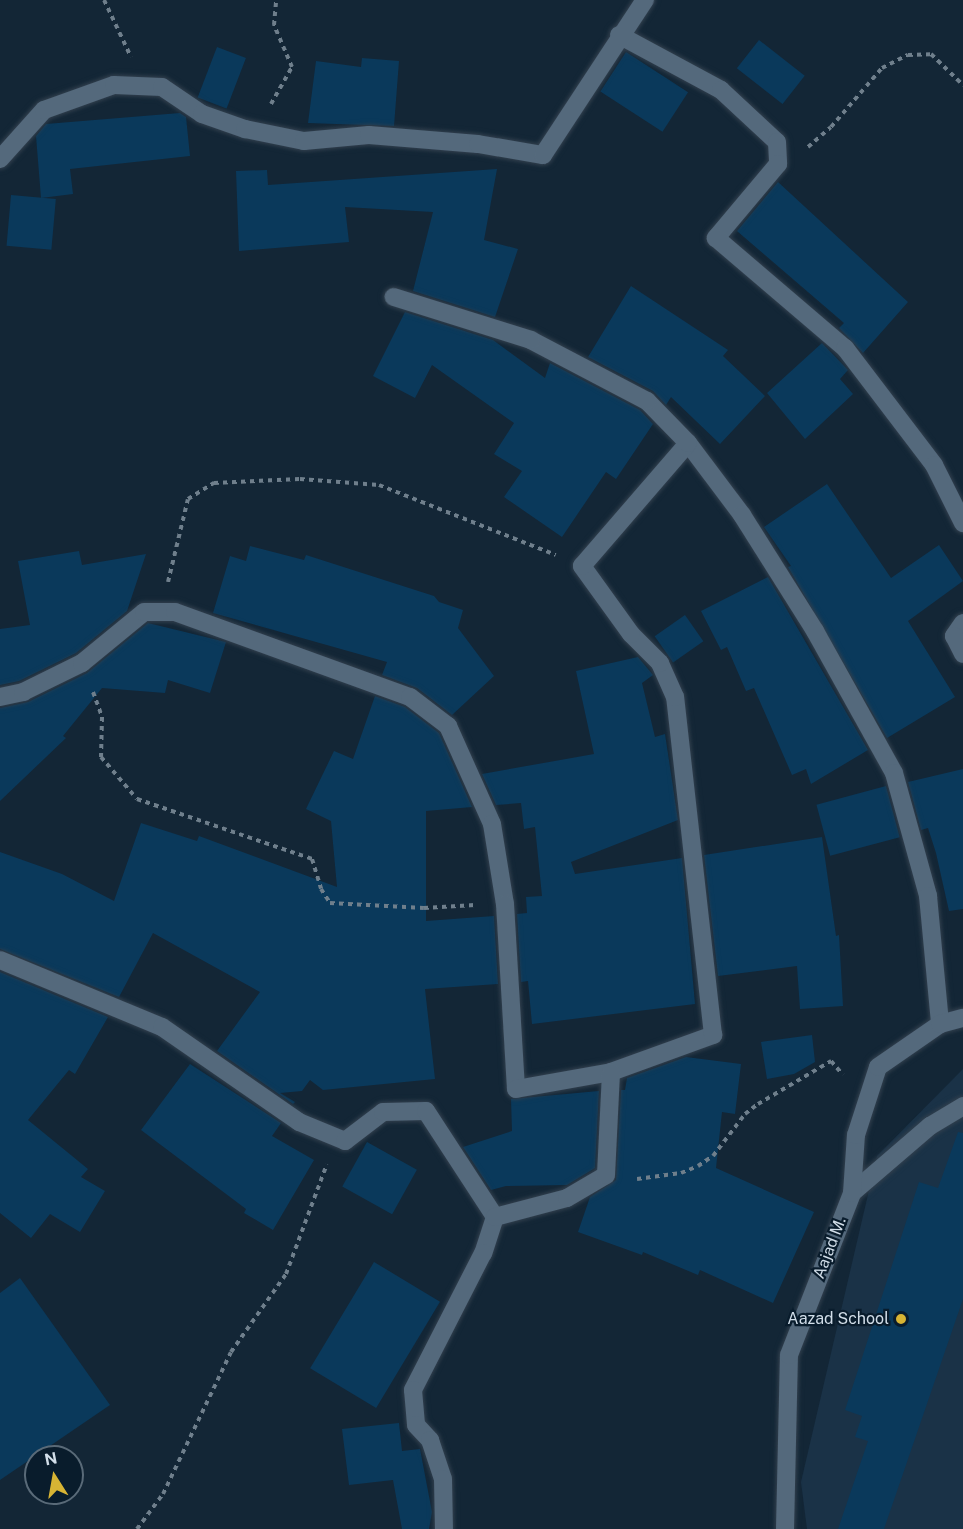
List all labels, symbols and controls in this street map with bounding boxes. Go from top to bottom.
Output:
street label: Aajad M. [809,1214,851,1282]
place label: Aazad School [787,1309,889,1329]
marker: Aazad School [894,1312,908,1326]
north arrow [24,1445,84,1505]
text: N [43,1448,59,1469]

